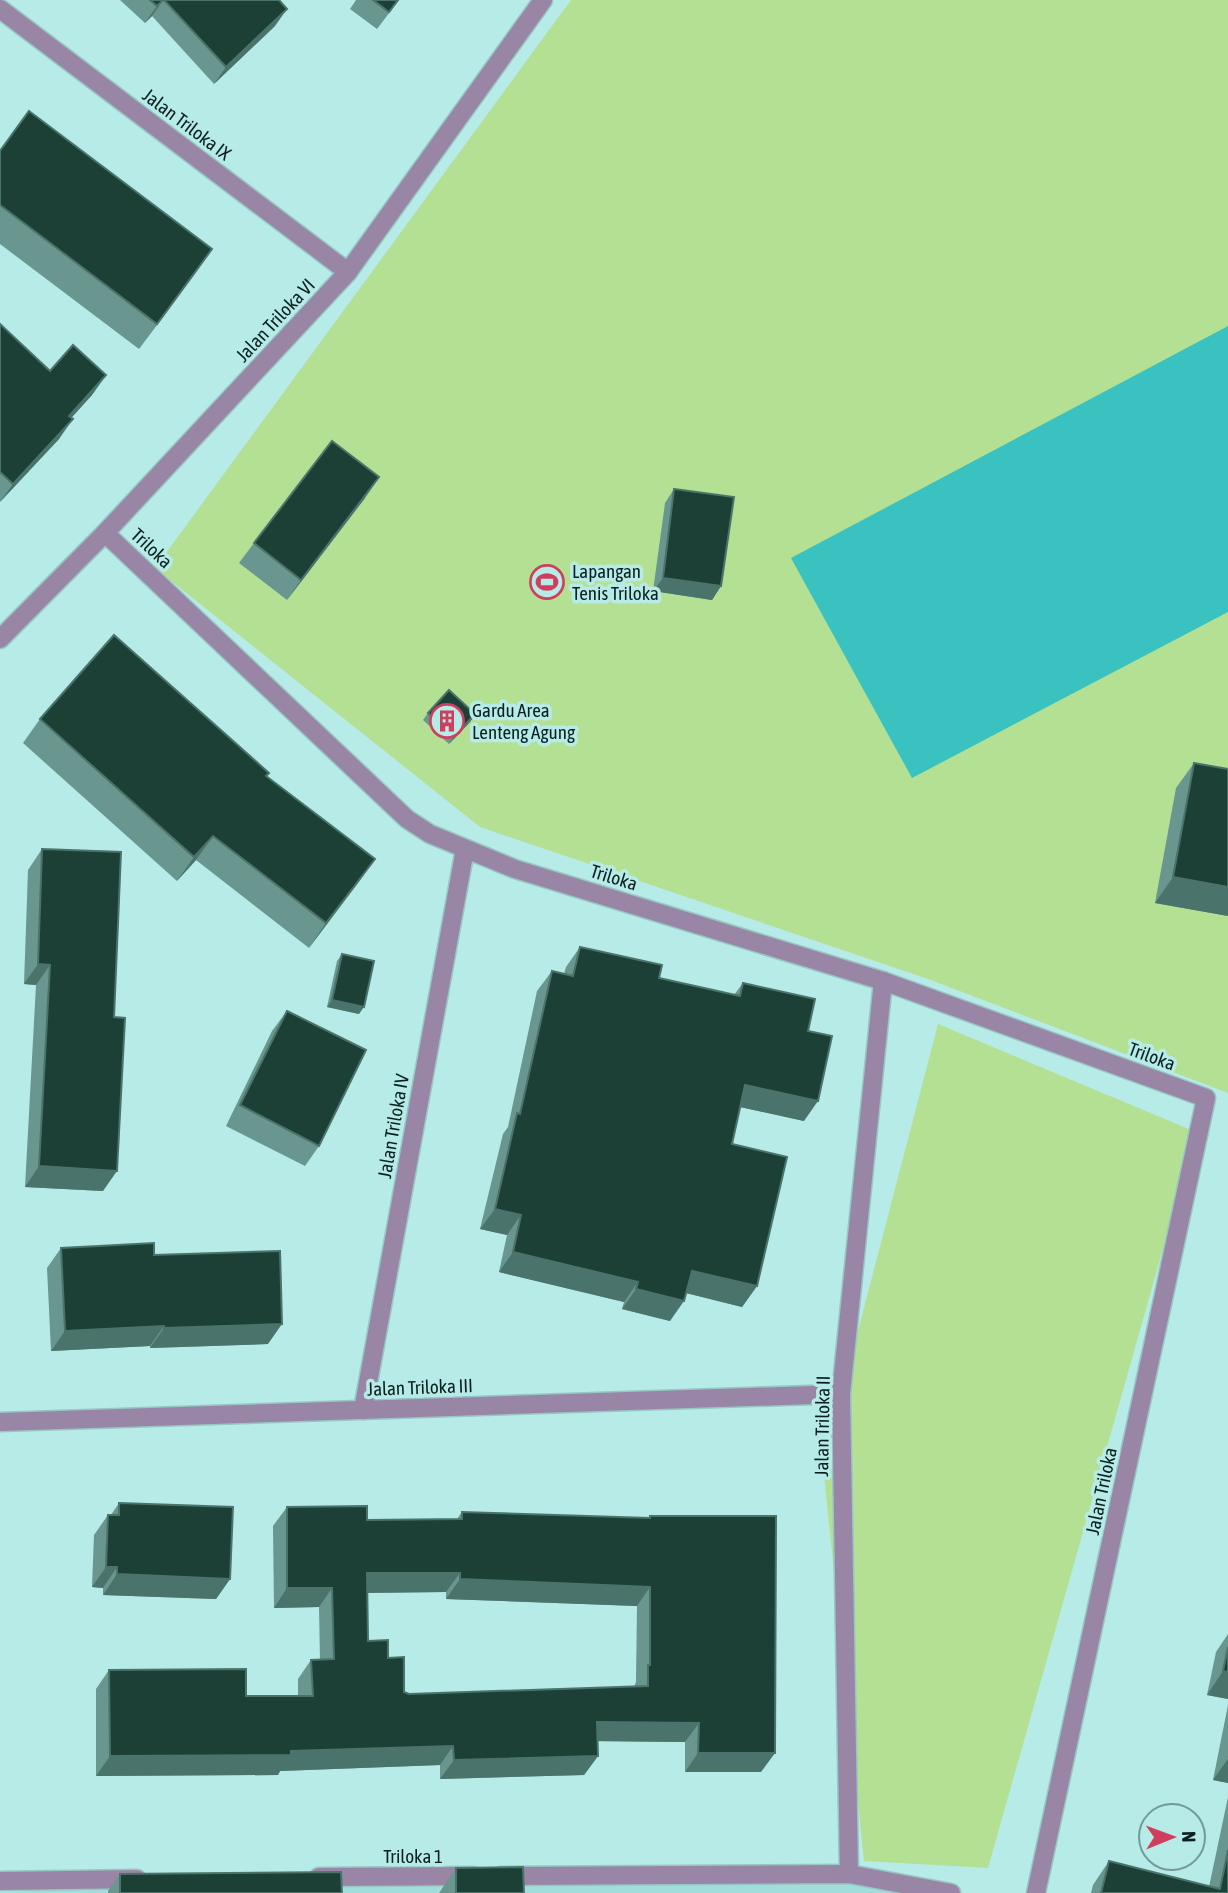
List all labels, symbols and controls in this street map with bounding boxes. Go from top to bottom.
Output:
street label: Jalan Triloka IX [139,84,236,165]
street label: Jalan Triloka VI [231,274,319,366]
street label: Triloka [127,524,177,572]
place label: Lapangan Tenis Triloka [572,560,659,604]
sports icon: Lapangan Tenis Triloka [528,563,566,601]
place label: Gardu Area Lenteng Agung [472,699,576,743]
building icon: Gardu Area Lenteng Agung [428,702,466,740]
street label: Triloka [588,859,640,895]
street label: Triloka [1126,1037,1178,1075]
street label: Jalan Triloka IV [373,1071,413,1180]
street label: Jalan Triloka III [367,1374,473,1400]
street label: Jalan Triloka II [810,1375,834,1477]
street label: Jalan Triloka [1081,1445,1121,1537]
north arrow [1137,1802,1207,1872]
text: N [1178,1831,1200,1843]
street label: Triloka 1 [383,1845,443,1867]

